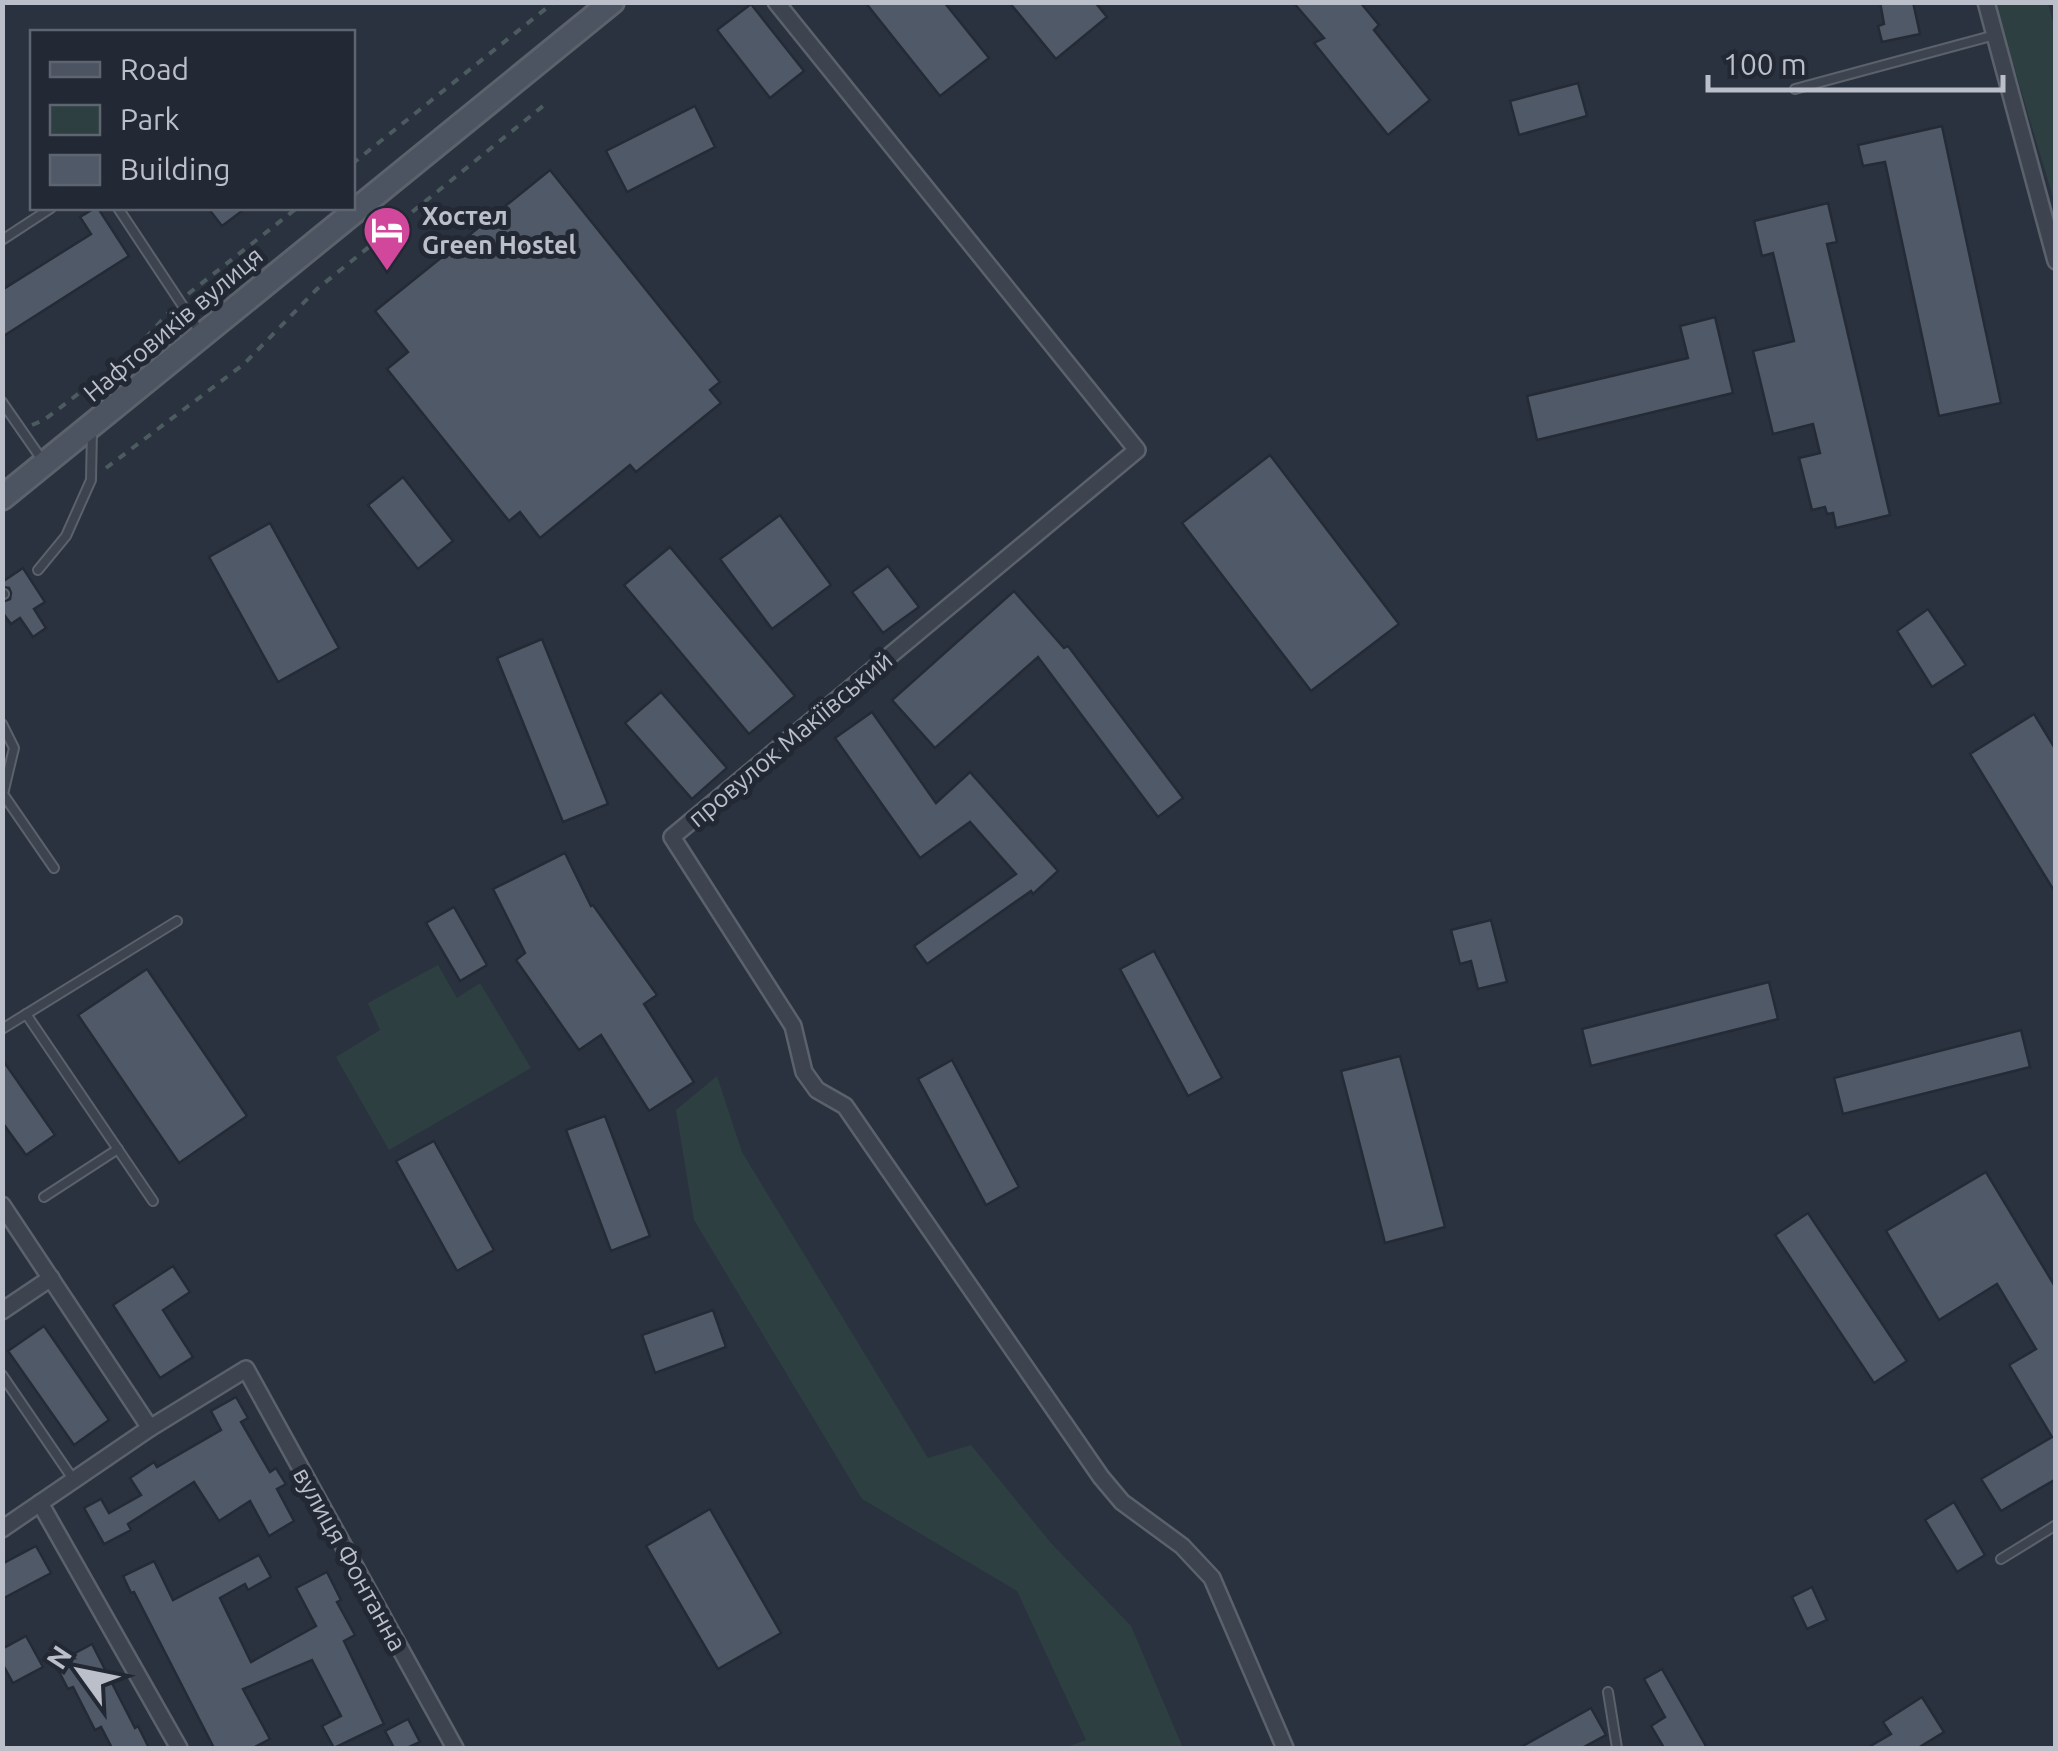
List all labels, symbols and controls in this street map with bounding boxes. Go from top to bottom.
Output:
legend [30,30,355,210]
scale bar [1708,30,2003,92]
text: 100 m [1723,47,1807,81]
text: Road [120,52,189,86]
text: Park [120,102,180,136]
text: Building [120,152,231,186]
place label: Хостел Green Hostel [422,202,576,259]
hotel icon: Хостел Green Hostel [361,204,413,272]
street label: Нафтовиків вулиця [78,241,268,407]
street label: провулок Макіївський [682,646,898,832]
street label: вулиця Фонтанна [288,1462,412,1656]
north arrow [30,1621,130,1721]
text: N [40,1640,77,1674]

